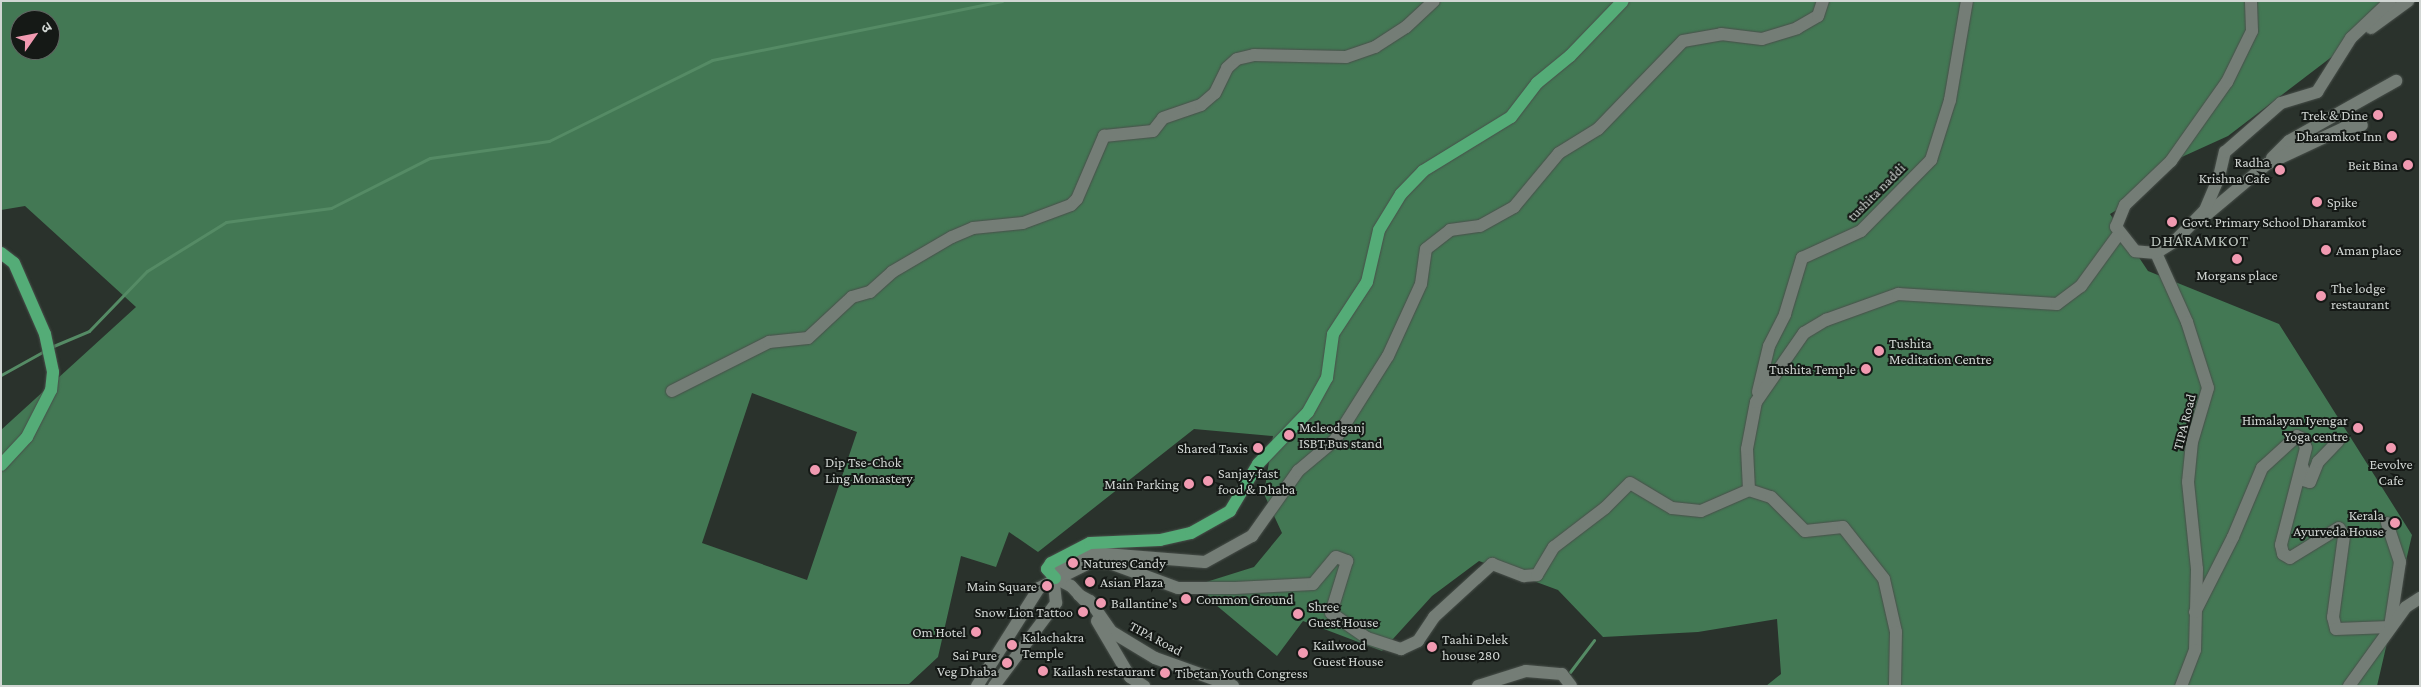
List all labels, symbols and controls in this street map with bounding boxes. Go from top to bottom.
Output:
north arrow [10,10,60,60]
text: उ [38,20,56,35]
place label: Trek & Dine [2301,107,2368,123]
marker: Trek & Dine [2372,109,2384,121]
place label: Dharamkot Inn [2296,128,2382,144]
marker: Dharamkot Inn [2386,130,2398,142]
place label: Radha Krishna Cafe [2199,154,2270,186]
place label: Beit Bina [2348,157,2398,173]
marker: Beit Bina [2402,159,2414,171]
street label: tushita naddi [1844,160,1908,224]
marker: Radha Krishna Cafe [2274,164,2286,176]
place label: Spike [2327,194,2357,210]
marker: Spike [2311,196,2323,208]
place label: Govt. Primary School Dharamkot [2182,214,2366,230]
marker: Govt. Primary School Dharamkot [2166,216,2178,228]
district label: DHARAMKOT [2150,231,2250,251]
place label: Aman place [2336,242,2401,258]
marker: Aman place [2320,244,2332,256]
marker: Morgans place [2231,253,2243,265]
place label: Morgans place [2196,267,2278,283]
place label: The lodge restaurant [2331,280,2389,312]
marker: The lodge restaurant [2315,290,2327,302]
place label: Tushita Meditation Centre [1889,335,1992,368]
marker: Tushita Meditation Centre [1873,345,1885,357]
place label: Tushita Temple [1769,361,1856,377]
marker: Tushita Temple [1860,363,1872,375]
street label: TIPA Road [2169,392,2199,452]
place label: Himalayan Iyengar Yoga centre [2242,412,2348,444]
place label: Mcleodganj ISBT Bus stand [1299,419,1382,452]
marker: Himalayan Iyengar Yoga centre [2352,422,2364,434]
marker: Mcleodganj ISBT Bus stand [1283,429,1295,441]
place label: Shared Taxis [1177,440,1248,456]
marker: Shared Taxis [1252,442,1264,454]
marker: Eevolve Cafe [2385,442,2397,454]
place label: Dip Tse-Chok Ling Monastery [825,454,913,487]
place label: Eevolve Cafe [2369,456,2413,488]
marker: Dip Tse-Chok Ling Monastery [809,464,821,476]
place label: Sanjay fast food & Dhaba [1218,465,1295,498]
marker: Sanjay fast food & Dhaba [1202,475,1214,487]
place label: Main Parking [1104,476,1179,492]
marker: Main Parking [1183,478,1195,490]
place label: Kerala Ayurveda House [2293,507,2384,540]
marker: Kerala Ayurveda House [2388,516,2402,530]
place label: Natures Candy [1083,555,1166,571]
marker: Natures Candy [1067,557,1079,569]
place label: Asian Plaza [1100,574,1163,590]
marker: Asian Plaza [1084,576,1096,588]
place label: Main Square [967,578,1037,594]
marker: Main Square [1041,580,1053,592]
place label: Common Ground [1196,591,1294,607]
marker: Common Ground [1180,593,1192,605]
place label: Ballantine's [1111,595,1177,611]
marker: Ballantine's [1095,597,1107,609]
place label: Shree Guest House [1308,598,1378,630]
place label: Snow Lion Tattoo [975,604,1073,620]
marker: Snow Lion Tattoo [1077,606,1089,618]
marker: Shree Guest House [1292,608,1304,620]
street label: TIPA Road [1127,617,1185,659]
place label: Om Hotel [912,624,966,640]
marker: Om Hotel [970,626,982,638]
place label: Kalachakra Temple [1022,629,1084,662]
place label: Taahi Delek house 280 [1442,631,1508,664]
place label: Kailwood Guest House [1313,637,1383,670]
marker: Kalachakra Temple [1006,639,1018,651]
marker: Taahi Delek house 280 [1426,641,1438,653]
place label: Sai Pure Veg Dhaba [937,647,997,680]
marker: Kailwood Guest House [1297,647,1309,659]
marker: Sai Pure Veg Dhaba [1001,657,1013,669]
place label: Kailash restaurant [1053,663,1155,679]
marker: Kailash restaurant [1037,665,1049,677]
place label: Tibetan Youth Congress [1175,665,1308,681]
marker: Tibetan Youth Congress [1159,667,1171,679]

